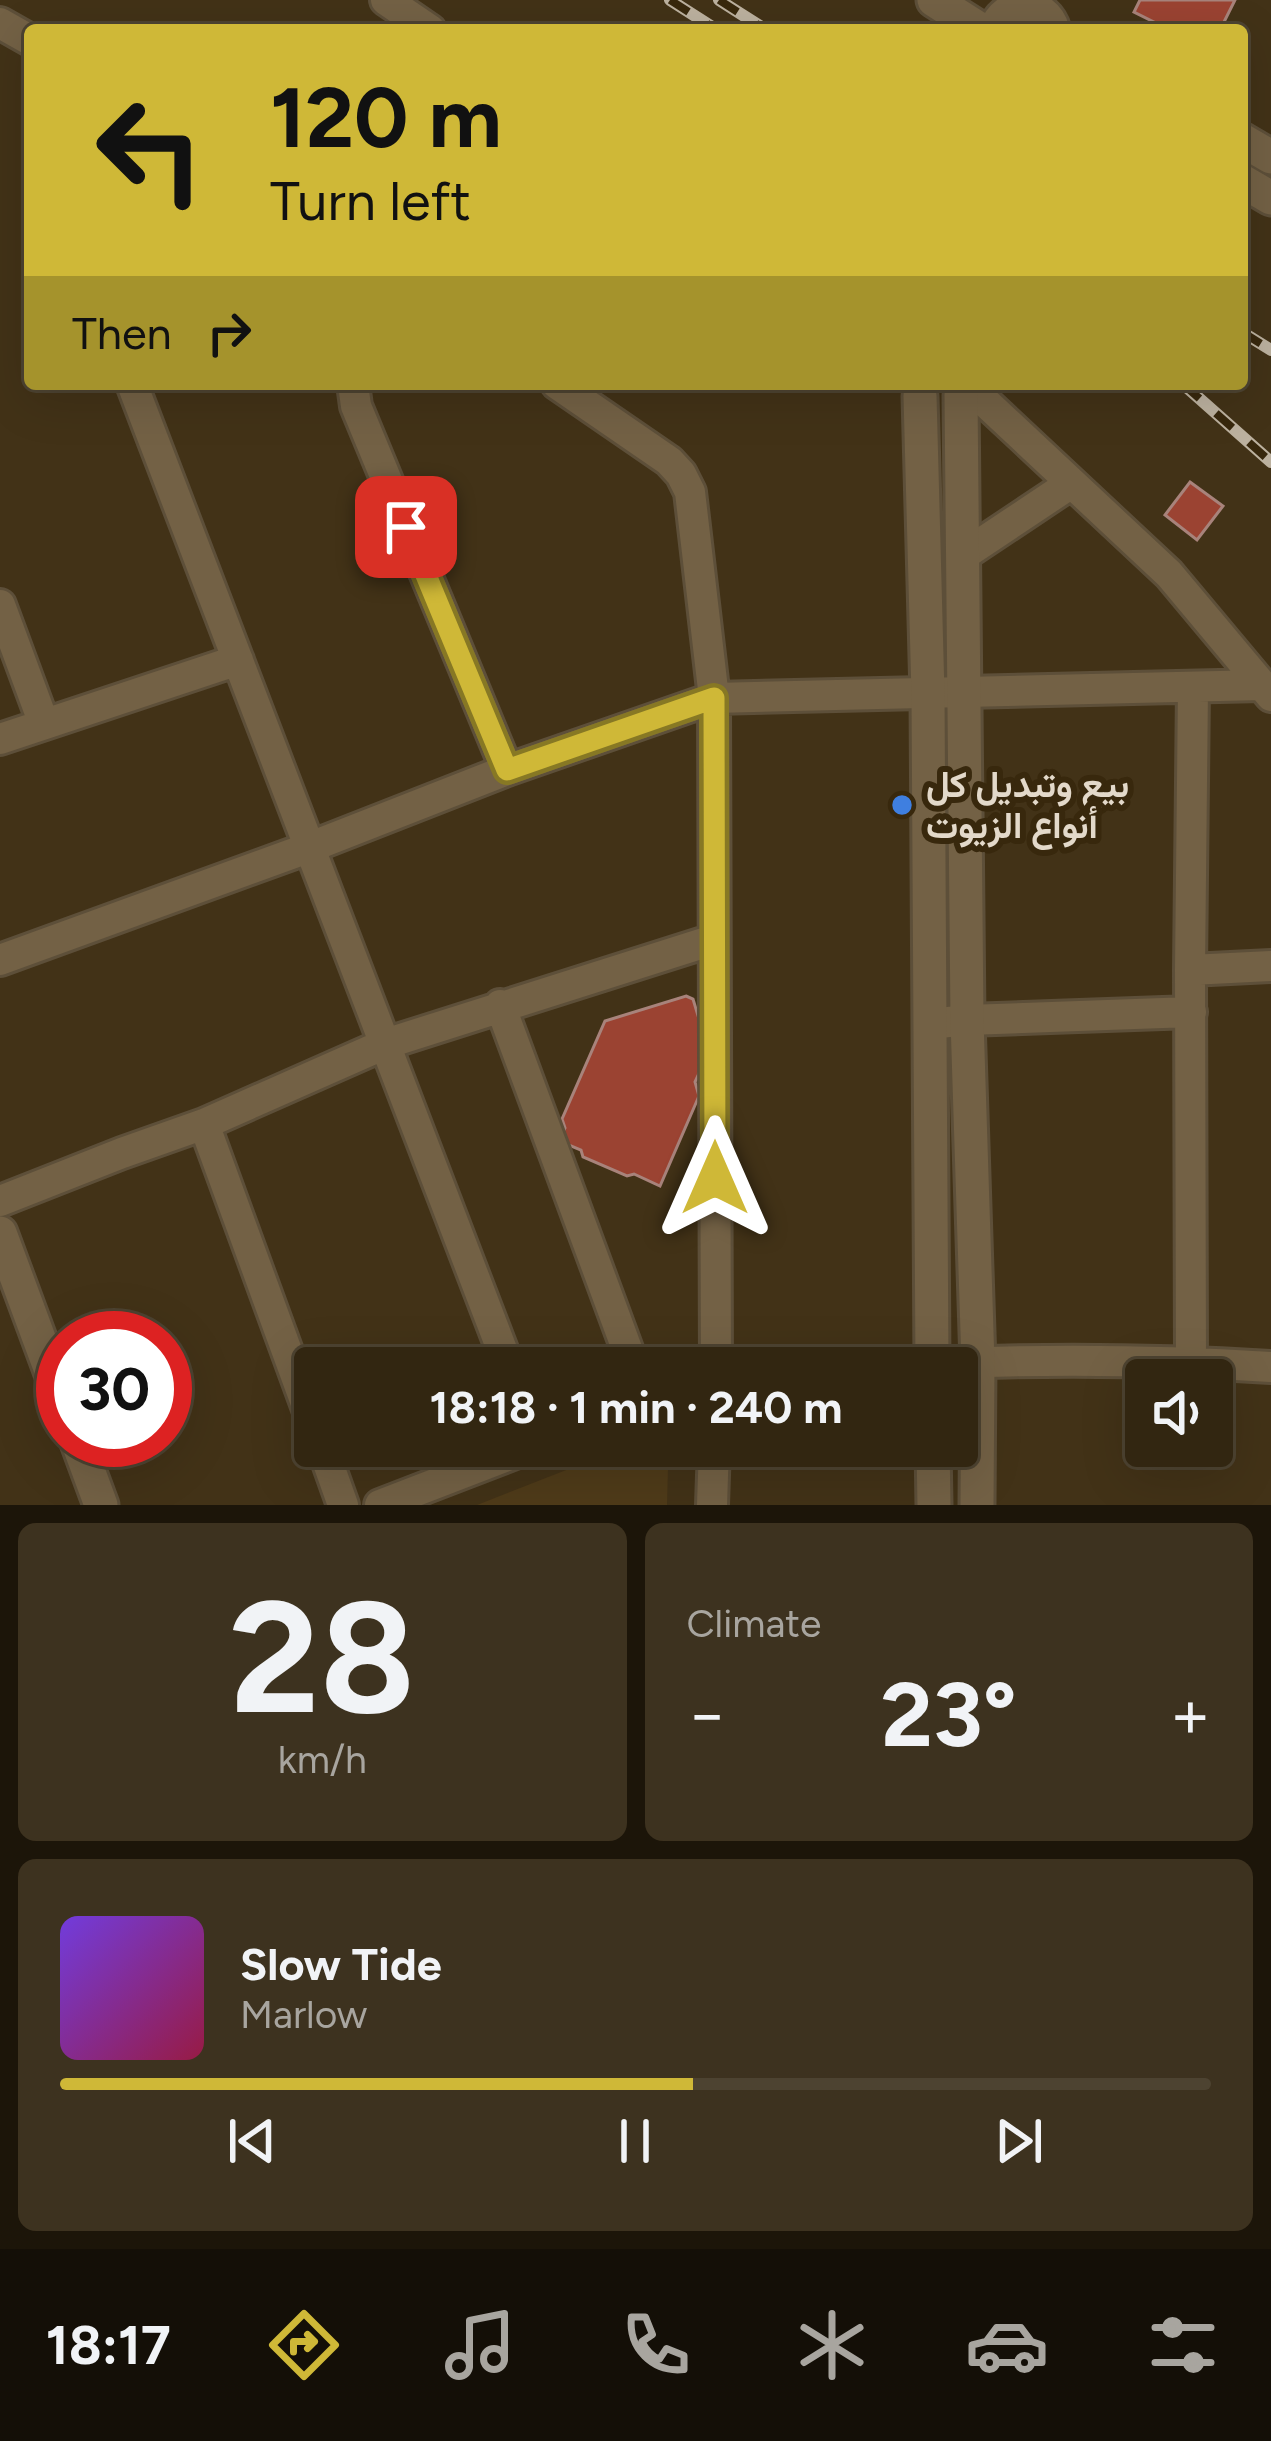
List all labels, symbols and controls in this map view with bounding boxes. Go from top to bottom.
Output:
text: 120 m [270,67,502,168]
icon: left [72,72,228,228]
text: Turn left [270,169,471,234]
icon: right [196,300,262,366]
text: Then [72,306,172,360]
pin [355,476,457,578]
icon: arrive [373,494,439,560]
place label: بيع وتبديل كل أنواع الزيوت [926,763,1129,850]
marker: بيع وتبديل كل أنواع الزيوت [889,792,915,818]
position arrow [652,1115,778,1241]
speed limit sign: 30 [36,1311,192,1467]
map controls [1125,1359,1233,1467]
button: sound [1125,1359,1233,1467]
text: 18:18 · 1 min · 240 m [430,1380,842,1434]
text: 28 [229,1564,415,1751]
text: Climate [687,1600,821,1647]
text: 23° [881,1660,1017,1769]
text: − [687,1674,728,1754]
text: + [1170,1674,1211,1754]
text: km/h [278,1736,367,1783]
text: Slow Tide [240,1937,442,1991]
text: Marlow [240,1991,367,2038]
icon: previous [219,2108,285,2174]
icon: pause [602,2108,668,2174]
icon: next [986,2108,1052,2174]
icon: directions [262,2303,346,2387]
icon: music [438,2303,522,2387]
icon: phone [614,2303,698,2387]
icon: climate [790,2303,874,2387]
icon: car [965,2303,1049,2387]
icon: filters [1141,2303,1225,2387]
text: 18:17 [46,2313,171,2378]

